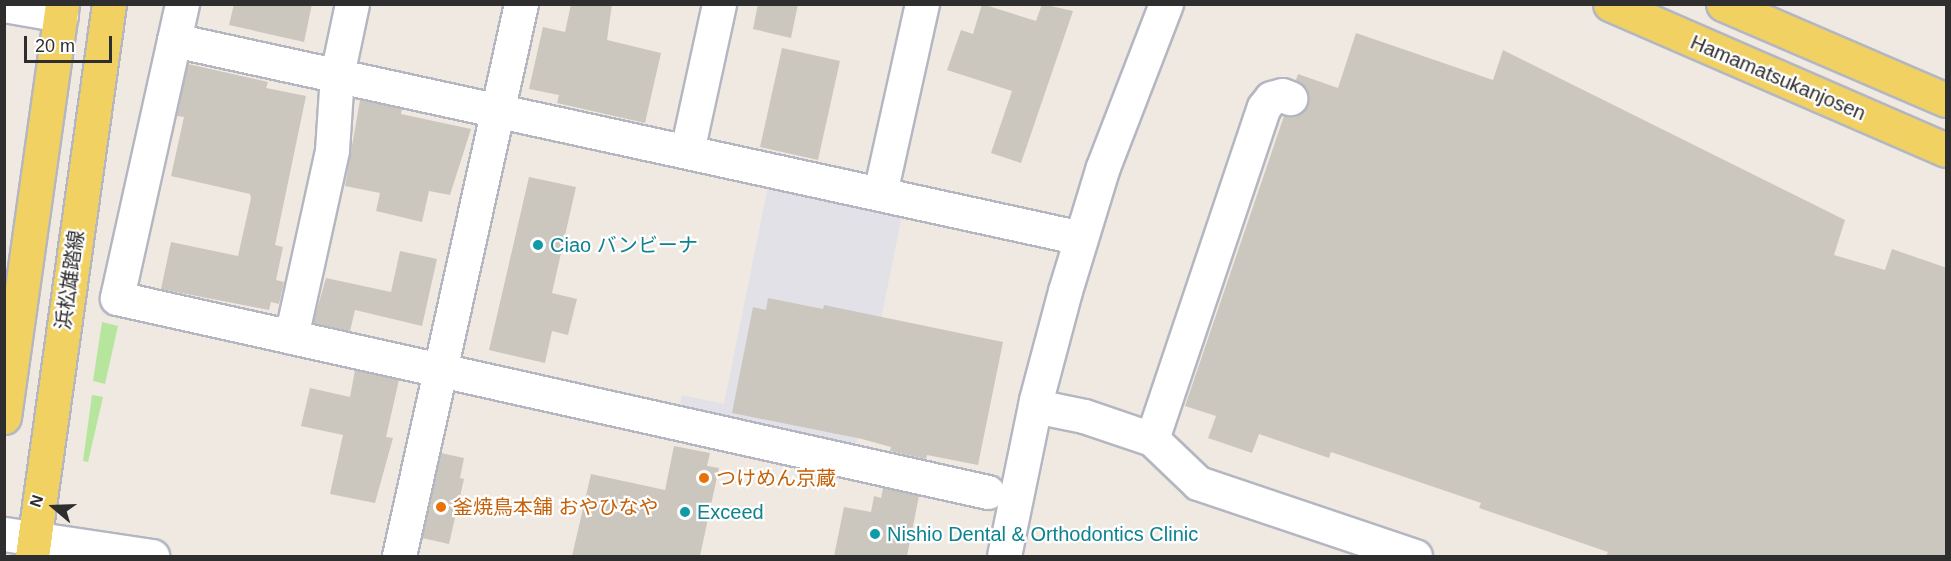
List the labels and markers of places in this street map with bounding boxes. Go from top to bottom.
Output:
place label: Ciao バンビーナ [550,233,697,257]
marker: Ciao バンビーナ [531,238,545,252]
place label: つけめん京蔵 [716,466,836,490]
marker: つけめん京蔵 [697,471,711,485]
place label: 釜焼鳥本舗 おやひなや [453,495,659,519]
marker: 釜焼鳥本舗 おやひなや [434,500,448,514]
place label: Exceed [697,500,764,524]
marker: Exceed [678,505,692,519]
place label: Nishio Dental & Orthodontics Clinic [887,522,1198,546]
marker: Nishio Dental & Orthodontics Clinic [868,527,882,541]

